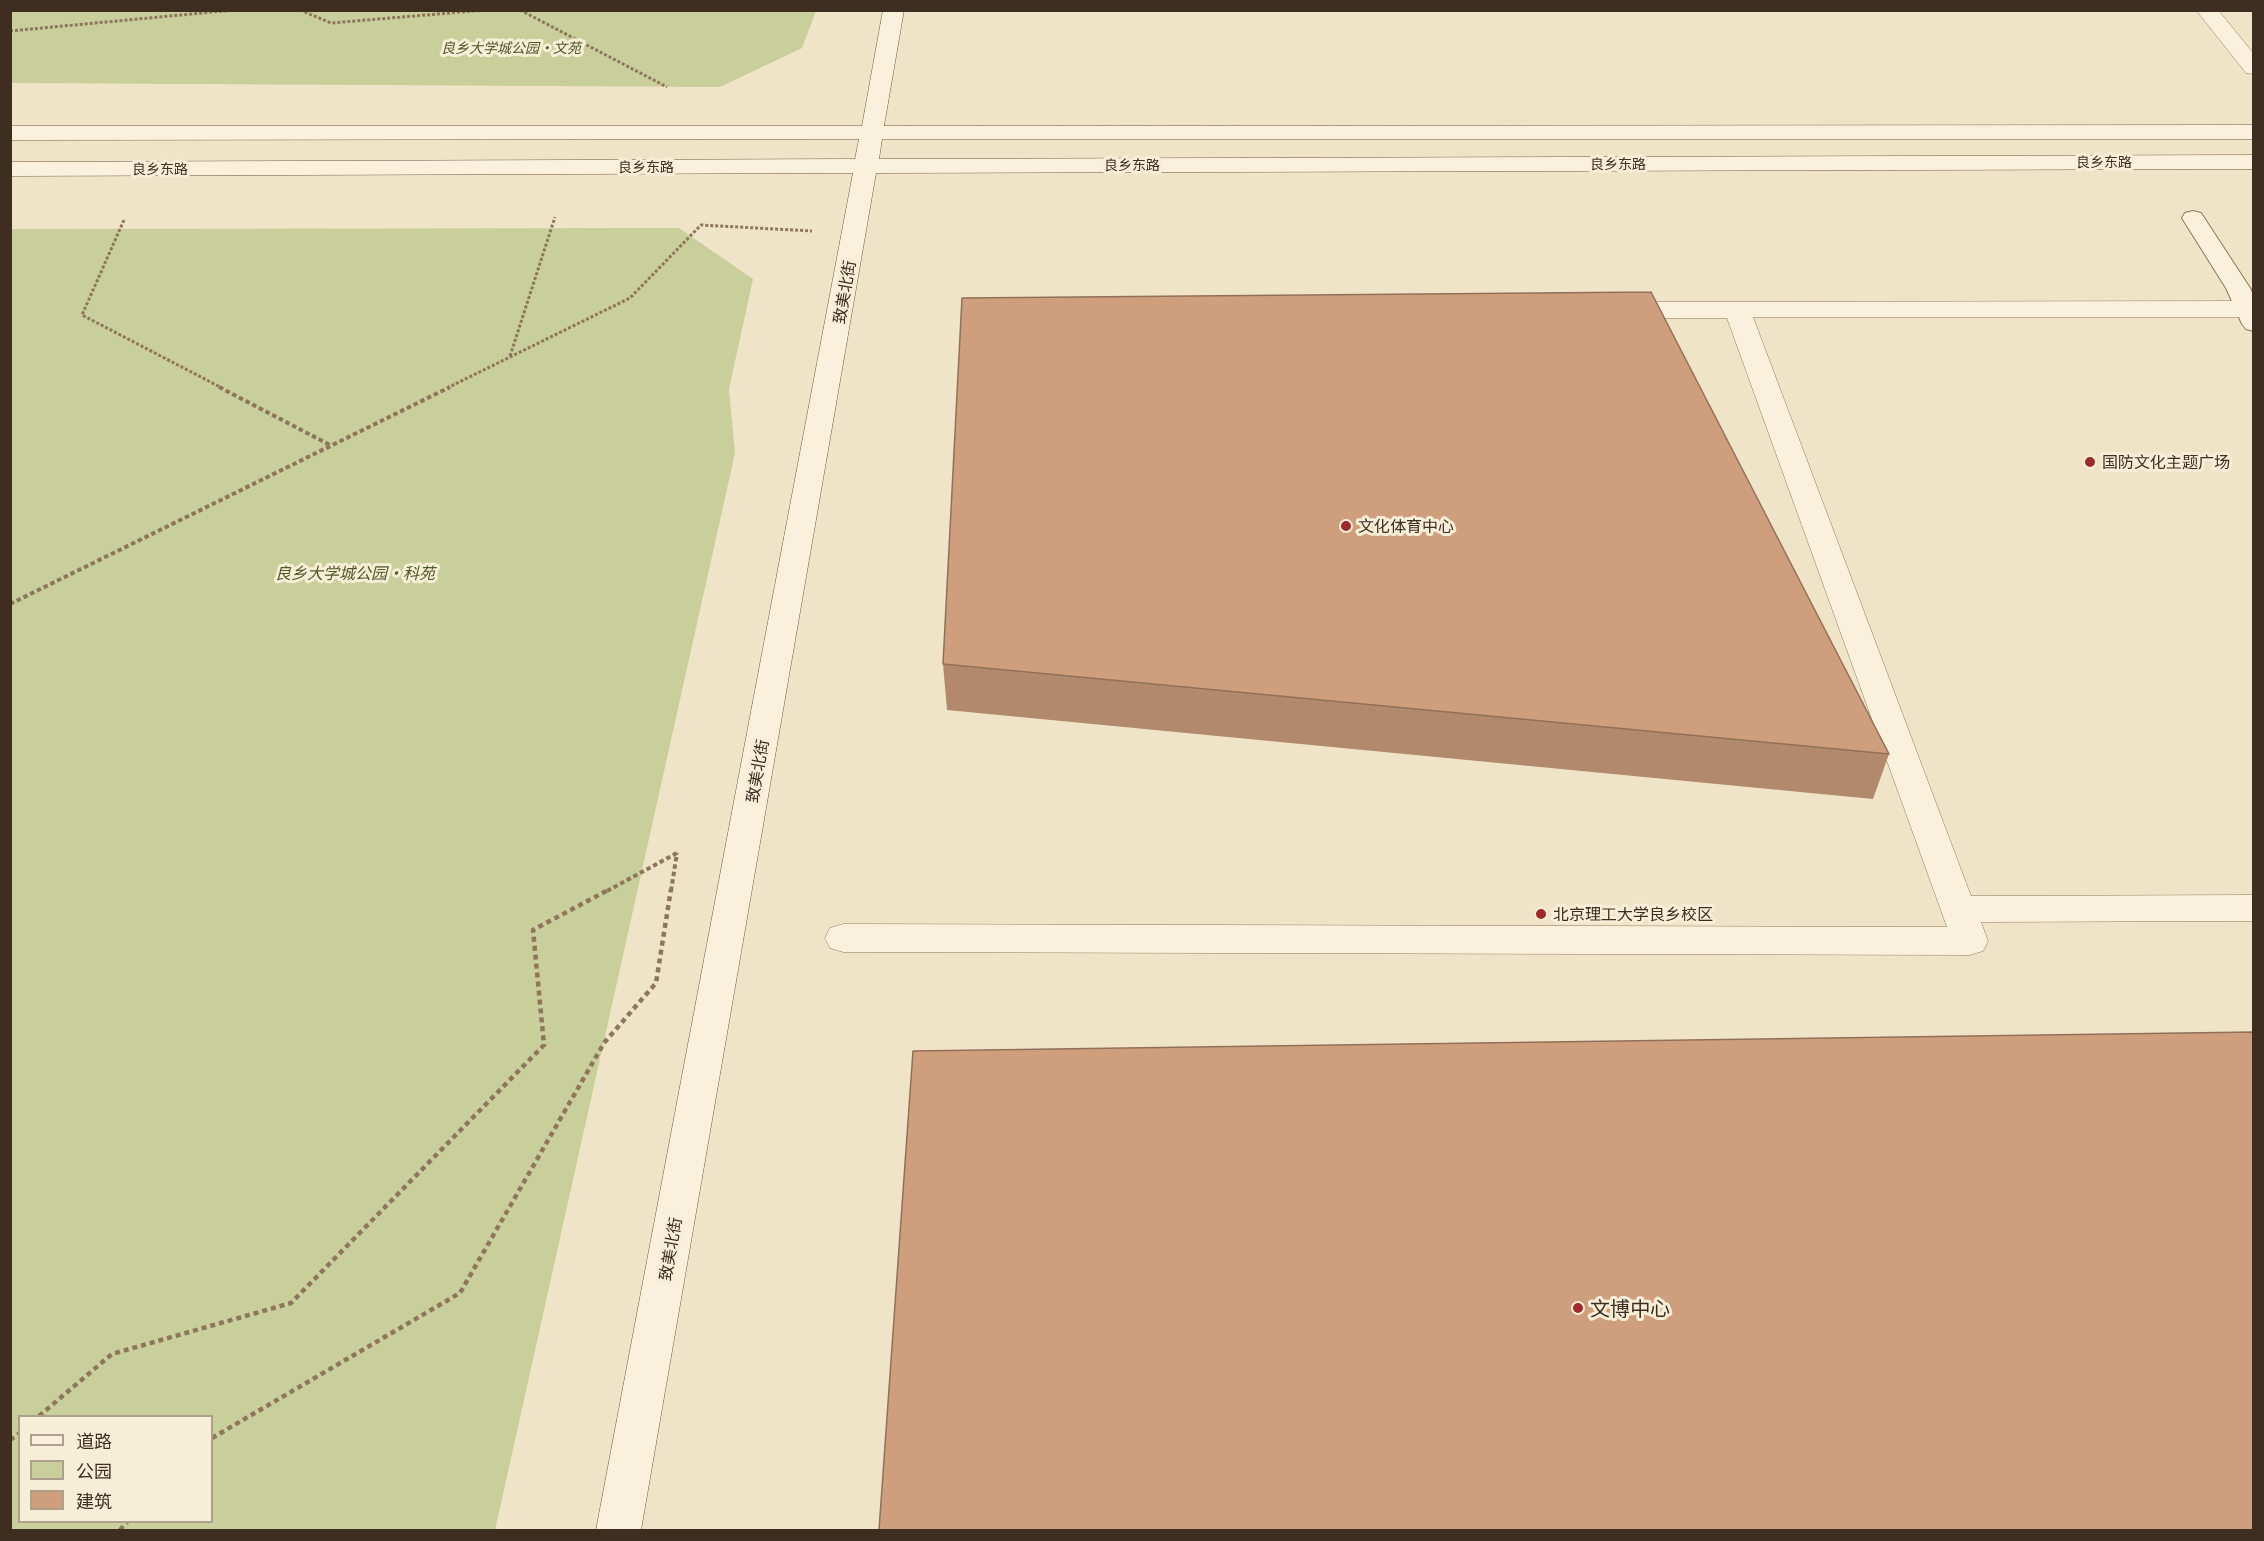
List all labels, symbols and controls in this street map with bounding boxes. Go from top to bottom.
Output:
park label: 良乡大学城公园·文苑 [441,40,581,56]
street label: 良乡东路 [2076,154,2132,170]
street label: 良乡东路 [1590,156,1646,172]
street label: 良乡东路 [1104,157,1160,173]
street label: 良乡东路 [618,159,674,175]
street label: 良乡东路 [132,161,188,177]
street label: 致美北街 [829,259,859,325]
place label: 国防文化主题广场 [2102,452,2230,472]
marker: 国防文化主题广场 [2083,455,2097,469]
place label: 文化体育中心 [1358,516,1454,536]
marker: 文化体育中心 [1339,519,1353,533]
park label: 良乡大学城公园·科苑 [275,563,435,583]
street label: 致美北街 [742,738,772,804]
place label: 北京理工大学良乡校区 [1553,904,1713,924]
marker: 北京理工大学良乡校区 [1534,907,1548,921]
street label: 致美北街 [655,1216,685,1282]
place label: 文博中心 [1590,1296,1670,1320]
marker: 文博中心 [1571,1301,1585,1315]
legend [18,1415,213,1523]
text: 道路 [76,1427,112,1453]
text: 公园 [76,1457,112,1483]
text: 建筑 [76,1487,112,1513]

